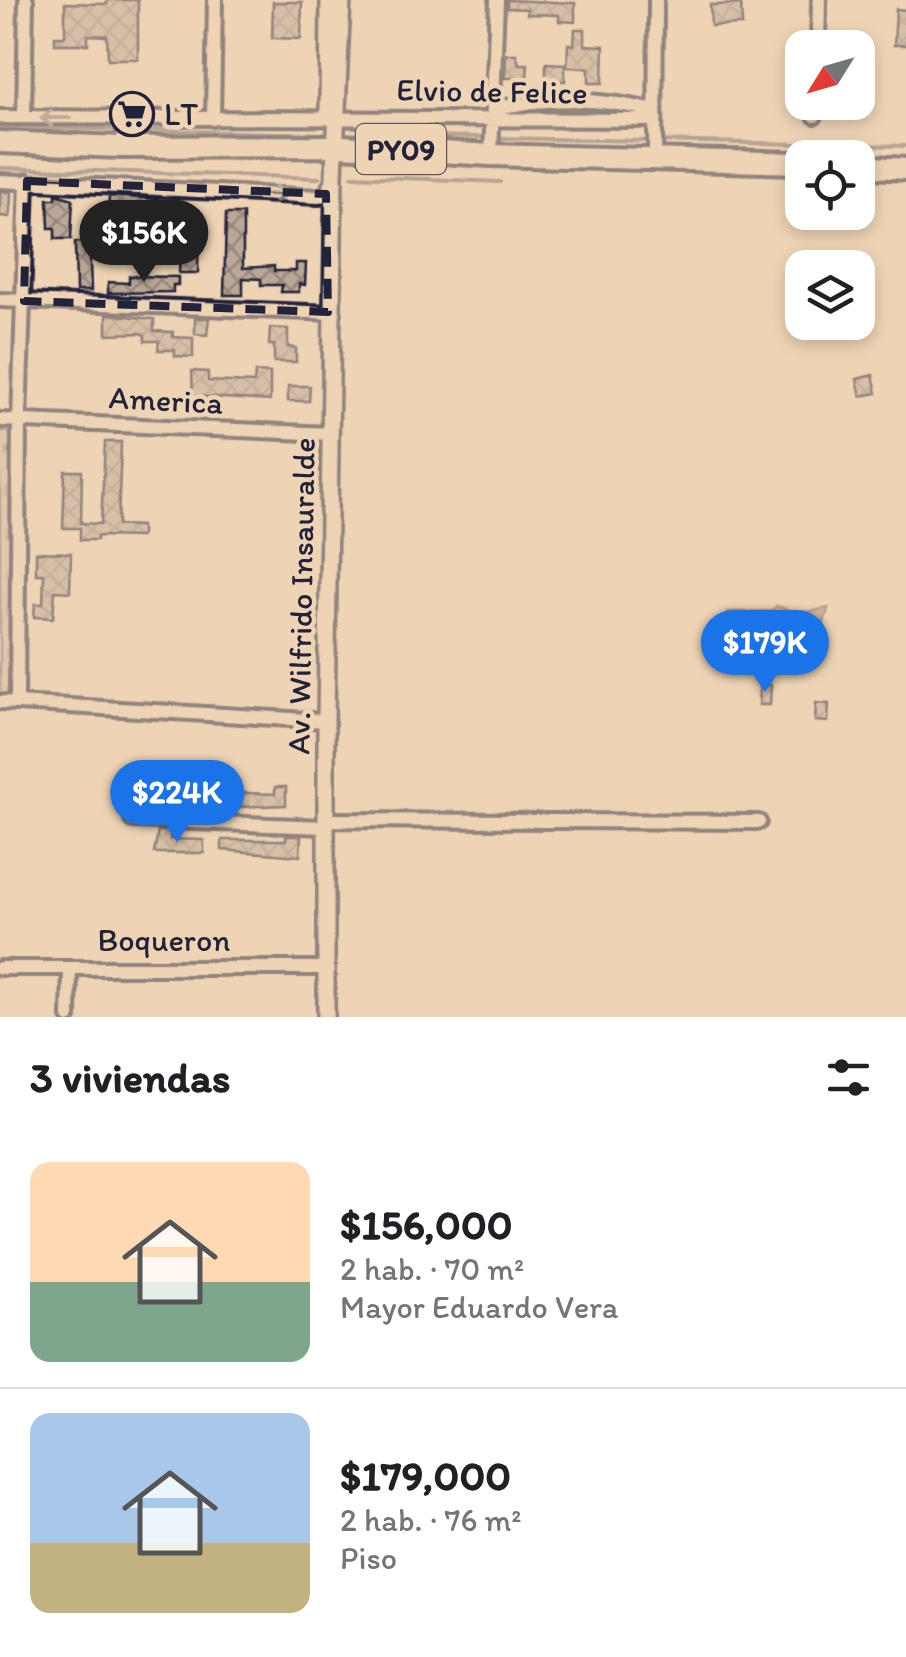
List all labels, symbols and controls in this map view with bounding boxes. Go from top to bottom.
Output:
north arrow [785,30,875,120]
map controls [785,30,875,340]
street label: Elvio de Felice [396,70,588,112]
supermarket icon: LT [109,91,155,137]
place label: LT [164,95,198,133]
one-way arrow [40,108,72,128]
road number: PY09 [356,124,446,174]
button: locate [785,140,875,230]
one-way arrow [256,185,288,204]
pin: $156K [74,200,214,285]
text: $156K [101,213,187,251]
button: layers [785,250,875,340]
street label: America [108,378,225,422]
street label: Av. Wilfrido Insauralde [279,437,323,755]
pin: $179K [695,610,835,695]
text: $179K [723,623,807,661]
pin: $224K [107,760,247,845]
text: $224K [132,773,222,811]
street label: Boqueron [98,921,230,959]
icon: filters [821,1050,876,1105]
text: 3 viviendas [30,1052,231,1103]
text: $156,000 [340,1199,513,1250]
icon: home [110,1202,230,1322]
text: 2 hab. · 70 m² [340,1250,524,1288]
text: Mayor Eduardo Vera [340,1288,619,1326]
text: $179,000 [340,1450,511,1501]
icon: home [110,1453,230,1573]
text: 2 hab. · 76 m² [340,1501,521,1539]
text: Piso [340,1539,397,1577]

